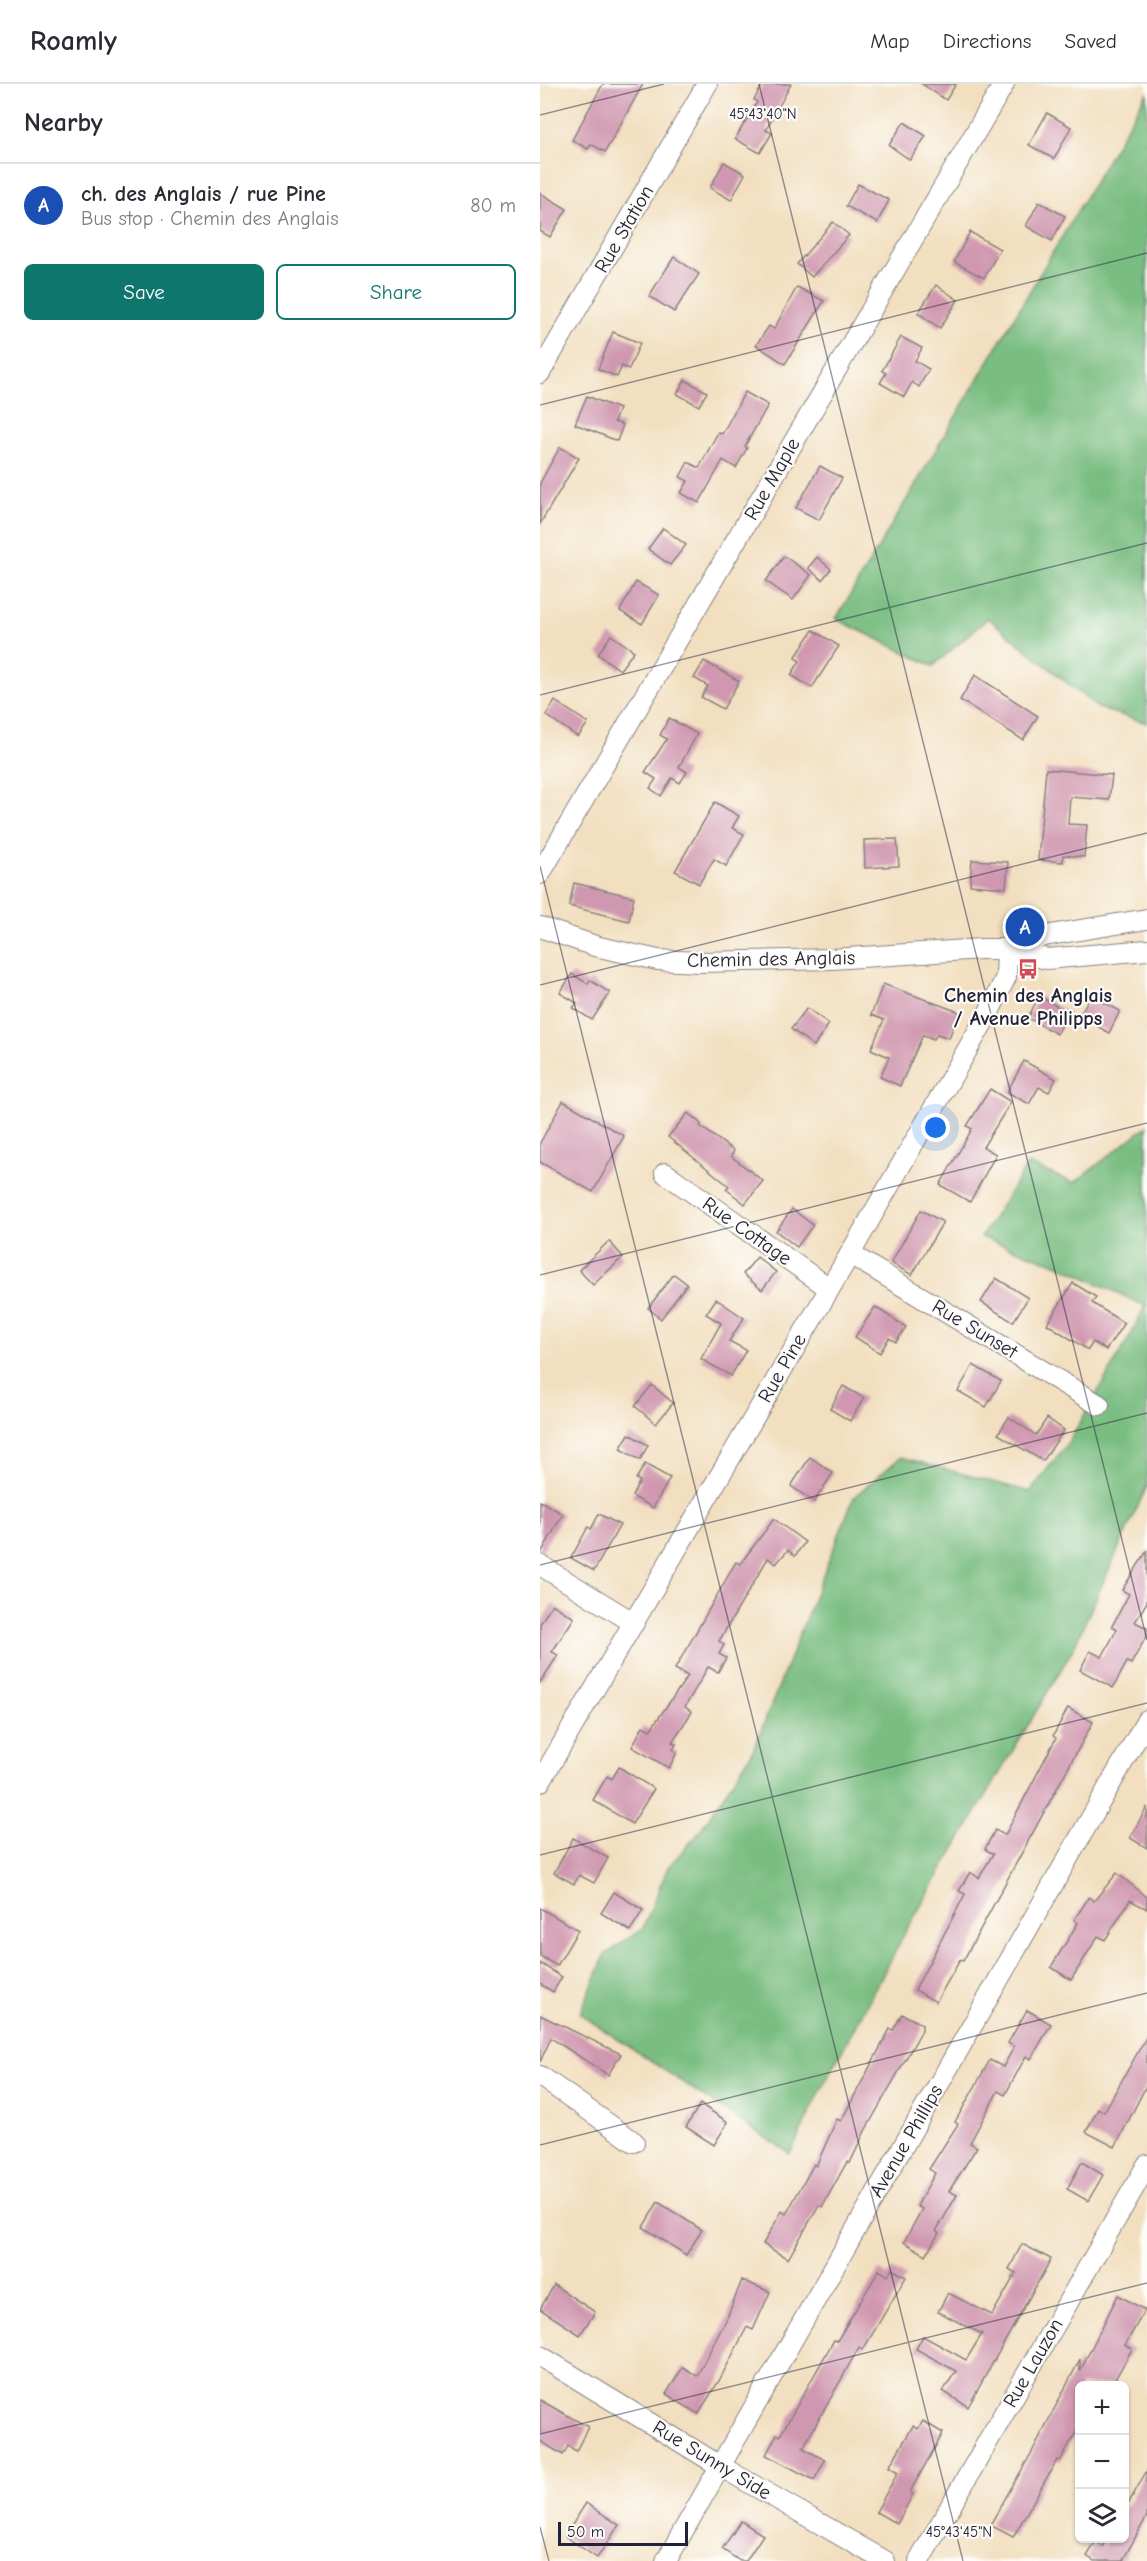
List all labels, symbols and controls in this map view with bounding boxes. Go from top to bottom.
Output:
text: Roamly [30,25,117,57]
text: Map [870,29,910,53]
text: Directions [943,29,1032,53]
text: Saved [1065,29,1117,53]
text: 45°43'40"N [729,105,797,123]
text: Nearby [24,108,103,138]
text: ch. des Anglais / rue Pine [81,181,326,207]
street label: Rue Station [590,181,658,277]
text: A [38,194,49,217]
text: 80 m [470,194,516,217]
text: Bus stop · Chemin des Anglais [81,207,338,230]
button: Save [24,264,264,320]
button: Share [276,264,516,320]
street label: Rue Maple [739,434,805,524]
pin: A [1006,904,1044,950]
street label: Chemin des Anglais [687,946,855,972]
bus stop icon: Chemin des Anglais / Avenue Philipps [1016,957,1040,981]
place label: Chemin des Anglais / Avenue Philipps [944,984,1112,1030]
your location [921,1113,950,1142]
street label: Rue Cottage [698,1192,796,1270]
street label: Rue Sunset [928,1295,1023,1364]
street label: Rue Pine [753,1329,811,1407]
street label: Avenue Phillips [865,2081,947,2201]
street label: Rue Lauzon [998,2314,1068,2412]
map controls [1075,2381,1129,2543]
button: + [1075,2381,1129,2435]
street label: Rue Sunny Side [649,2416,775,2504]
button: − [1075,2435,1129,2489]
button: layers [1075,2489,1129,2543]
scale bar [558,2519,688,2546]
text: 50 m [567,2523,604,2541]
text: 45°43'45"N [926,2523,992,2541]

